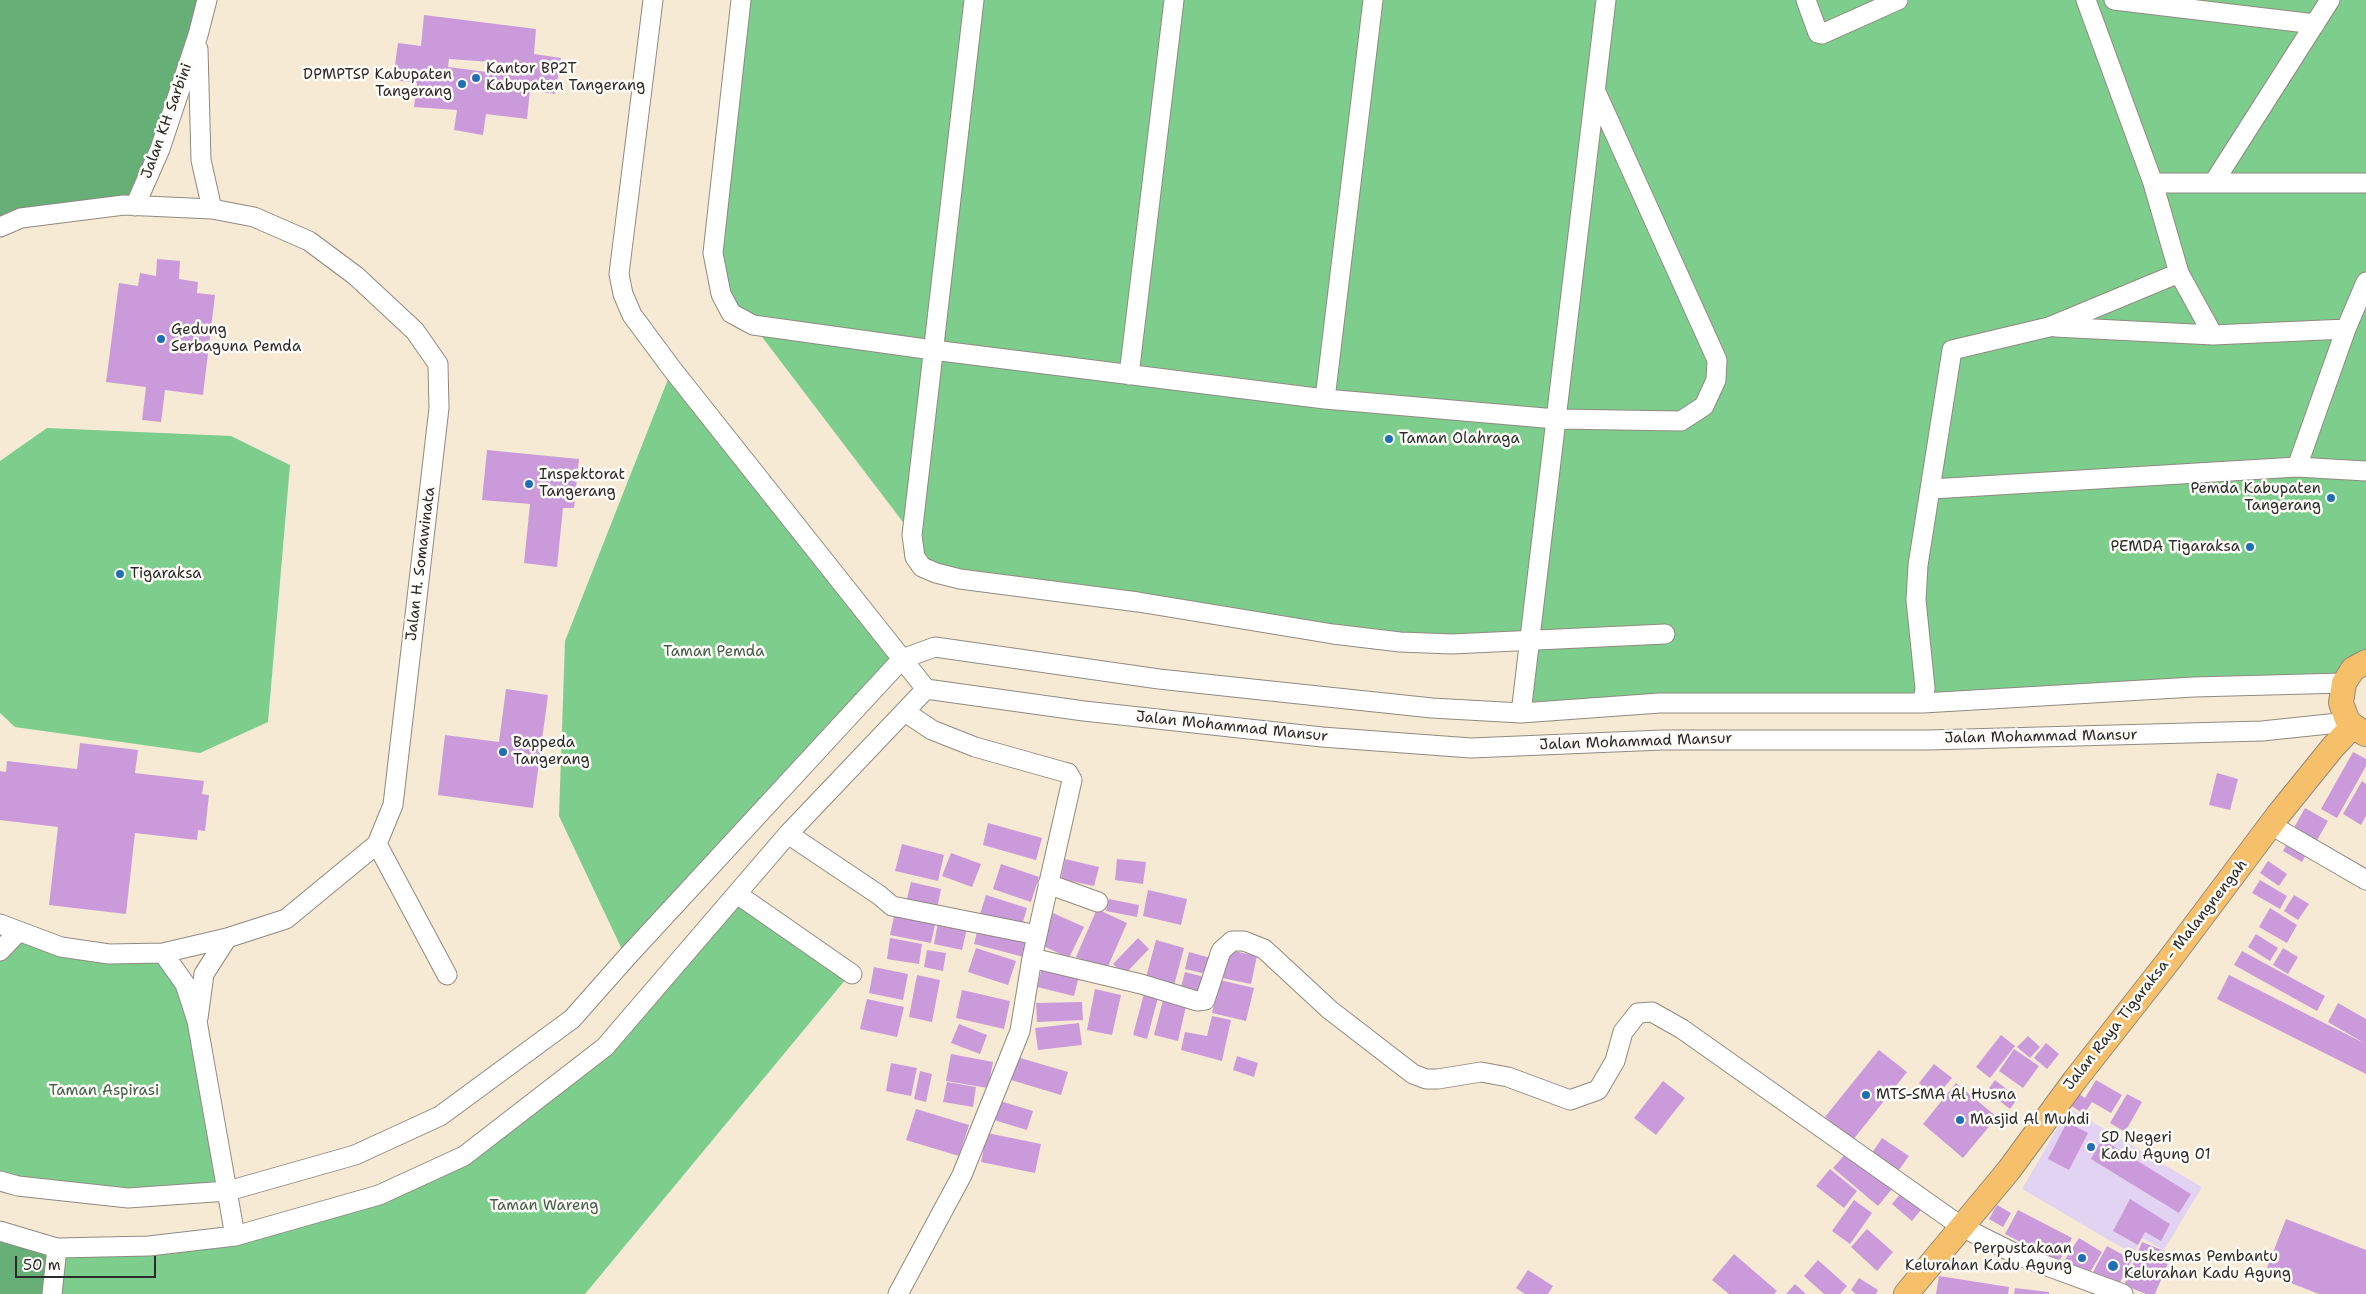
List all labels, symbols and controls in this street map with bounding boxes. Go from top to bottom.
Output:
place label: Kantor BP2T Kabupaten Tangerang [486,60,645,95]
street label: Jalan KH Sarbini [138,61,196,181]
place label: DPMPTSP Kabupaten Tangerang [303,66,452,101]
marker: Kantor BP2T Kabupaten Tangerang [470,72,482,84]
marker: DPMPTSP Kabupaten Tangerang [456,78,468,90]
place label: Gedung Serbaguna Pemda [171,321,301,356]
marker: Gedung Serbaguna Pemda [155,333,167,345]
place label: Taman Olahraga [1399,430,1520,448]
marker: Taman Olahraga [1383,433,1395,445]
place label: Inspektorat Tangerang [539,466,625,501]
marker: Inspektorat Tangerang [523,478,535,490]
place label: Pemda Kabupaten Tangerang [2190,480,2321,515]
street label: Jalan H. Somawinata [403,486,439,642]
marker: Pemda Kabupaten Tangerang [2325,492,2337,504]
place label: PEMDA Tigaraksa [2110,538,2240,556]
marker: PEMDA Tigaraksa [2244,541,2256,553]
place label: Tigaraksa [130,565,202,583]
marker: Tigaraksa [114,568,126,580]
park label: Taman Pemda [663,643,765,661]
street label: Jalan Mohammad Mansur [1135,708,1329,746]
street label: Jalan Mohammad Mansur [1944,726,2138,748]
street label: Jalan Mohammad Mansur [1539,730,1733,754]
place label: Bappeda Tangerang [513,734,590,769]
marker: Bappeda Tangerang [497,746,509,758]
street label: Jalan Raya Tigaraksa - Malangnengah [2060,856,2252,1094]
park label: Taman Aspirasi [49,1082,159,1100]
place label: MTS-SMA Al Husna [1876,1086,2016,1104]
marker: MTS-SMA Al Husna [1860,1089,1872,1101]
place label: Masjid Al Muhdi [1970,1111,2090,1129]
marker: Masjid Al Muhdi [1954,1114,1966,1126]
place label: SD Negeri Kadu Agung 01 [2101,1129,2211,1164]
marker: SD Negeri Kadu Agung 01 [2085,1141,2097,1153]
park label: Taman Wareng [489,1197,599,1215]
place label: Perpustakaan Kelurahan Kadu Agung [1905,1240,2072,1275]
scale bar [18,1246,159,1278]
place label: Puskesmas Pembantu Kelurahan Kadu Agung [2124,1248,2291,1283]
marker: Perpustakaan Kelurahan Kadu Agung [2076,1252,2088,1264]
text: 50 m [23,1255,61,1275]
marker: Puskesmas Pembantu Kelurahan Kadu Agung [2106,1259,2120,1273]

